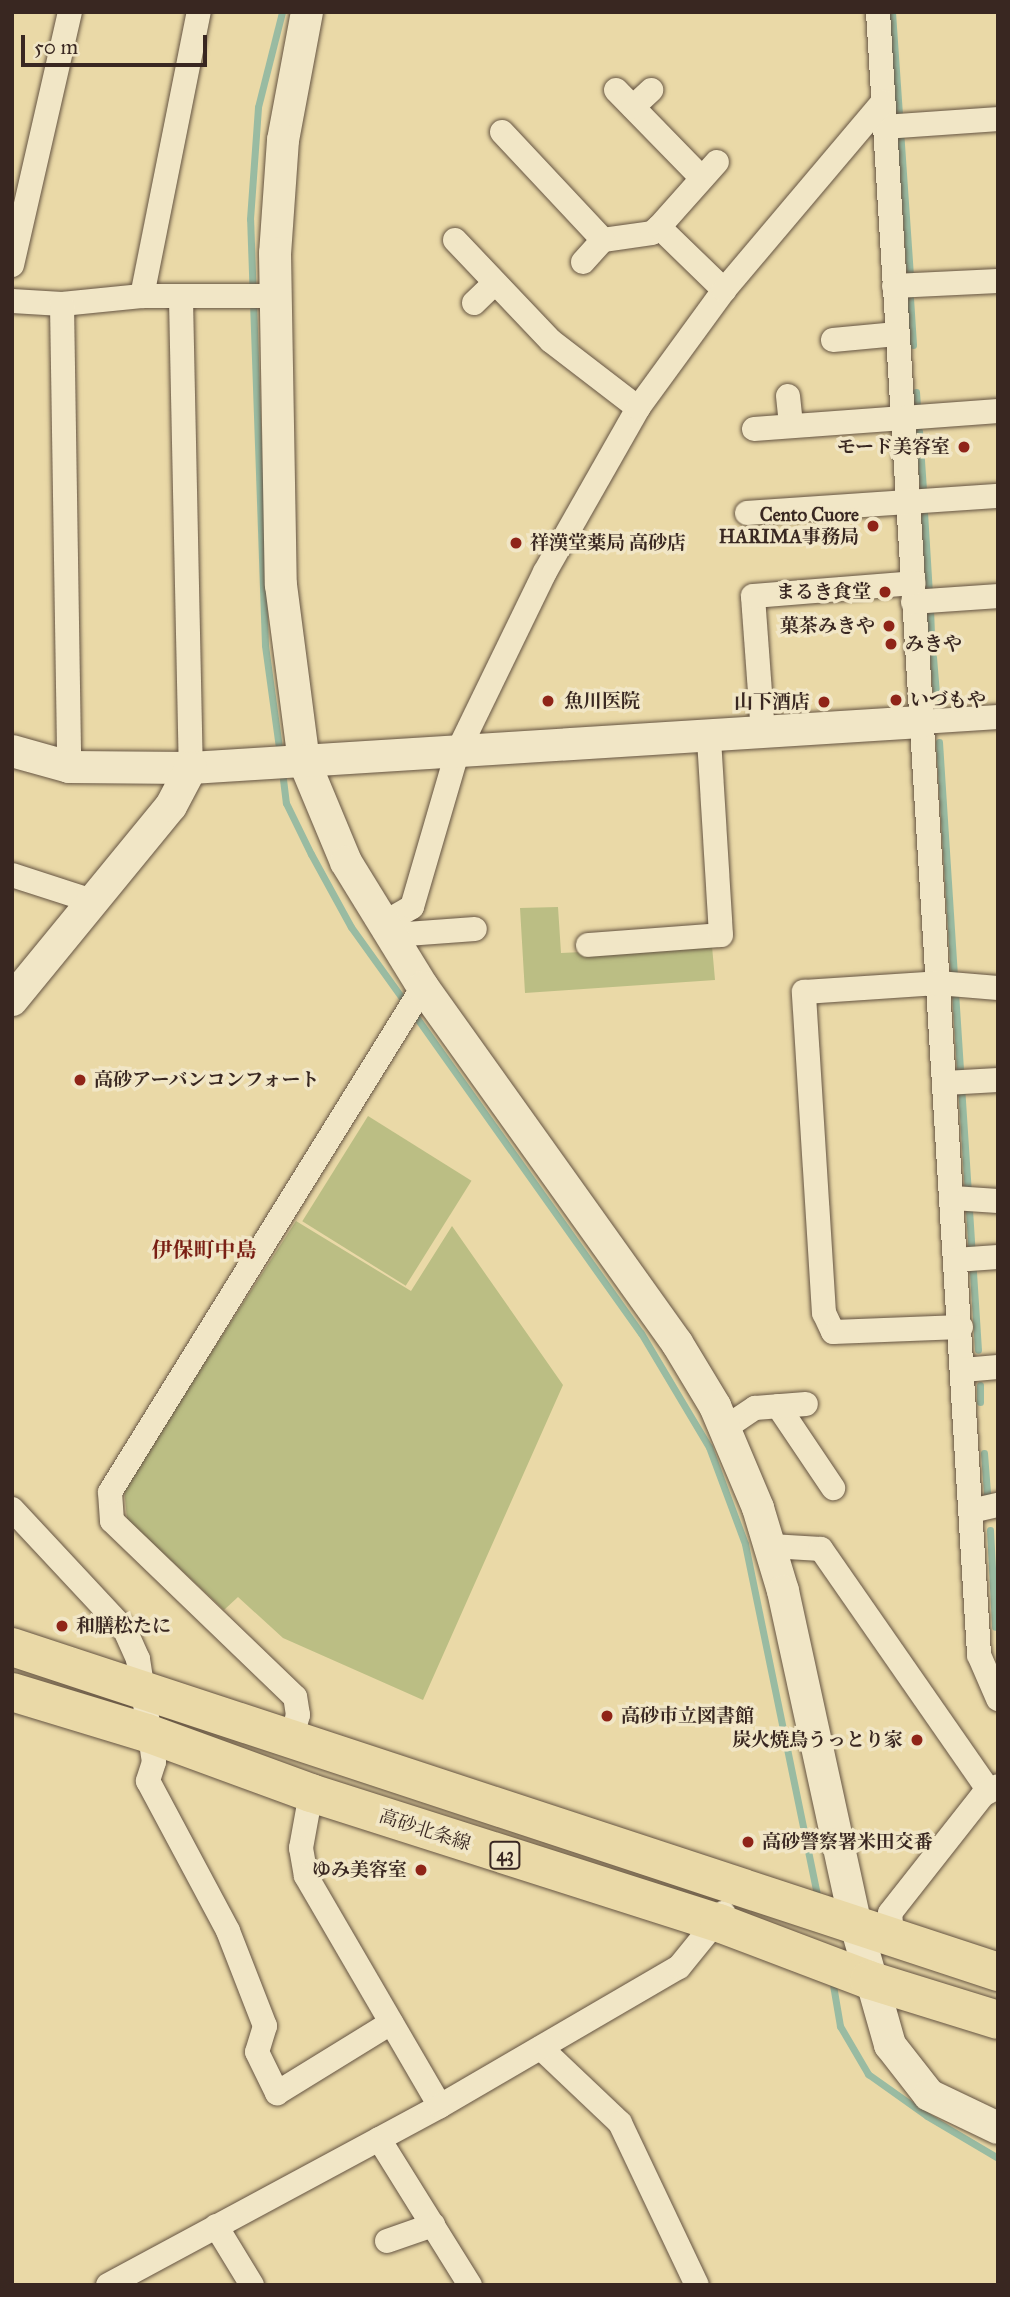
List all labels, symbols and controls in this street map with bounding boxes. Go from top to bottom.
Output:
scale bar [24,21,210,65]
text: 50 m [34,34,78,60]
place label: モード美容室 [837,436,950,458]
marker: モード美容室 [956,439,972,455]
place label: Cento Cuore HARIMA事務局 [719,504,859,548]
marker: Cento Cuore HARIMA事務局 [865,518,881,534]
place label: 祥漢堂薬局 高砂店 [530,532,686,554]
marker: 祥漢堂薬局 高砂店 [508,535,524,551]
place label: まるき食堂 [776,581,871,603]
marker: まるき食堂 [877,584,893,600]
place label: 菓茶みきや [780,615,875,637]
marker: 菓茶みきや [881,618,897,634]
place label: みきや [905,633,962,655]
marker: みきや [883,636,899,652]
place label: いづもや [910,689,986,711]
place label: 魚川医院 [564,690,640,712]
marker: 魚川医院 [538,691,558,711]
place label: 山下酒店 [734,691,810,713]
marker: いづもや [888,692,904,708]
marker: 山下酒店 [816,694,832,710]
place label: 高砂アーバンコンフォート [94,1069,321,1091]
marker: 高砂アーバンコンフォート [72,1072,88,1088]
district label: 伊保町中島 [152,1237,256,1263]
place label: 和膳松たに [76,1615,171,1637]
marker: 和膳松たに [54,1618,70,1634]
place label: 高砂市立図書館 [621,1705,754,1727]
marker: 高砂市立図書館 [599,1708,615,1724]
place label: 炭火焼鳥うっとり家 [732,1729,903,1751]
marker: 炭火焼鳥うっとり家 [909,1732,925,1748]
street label: 高砂北条線 [376,1804,474,1856]
place label: 高砂警察署米田交番 [762,1831,933,1853]
marker: 高砂警察署米田交番 [740,1834,756,1850]
road number: 43 [489,1840,521,1870]
place label: ゆみ美容室 [312,1859,407,1881]
marker: ゆみ美容室 [413,1862,429,1878]

